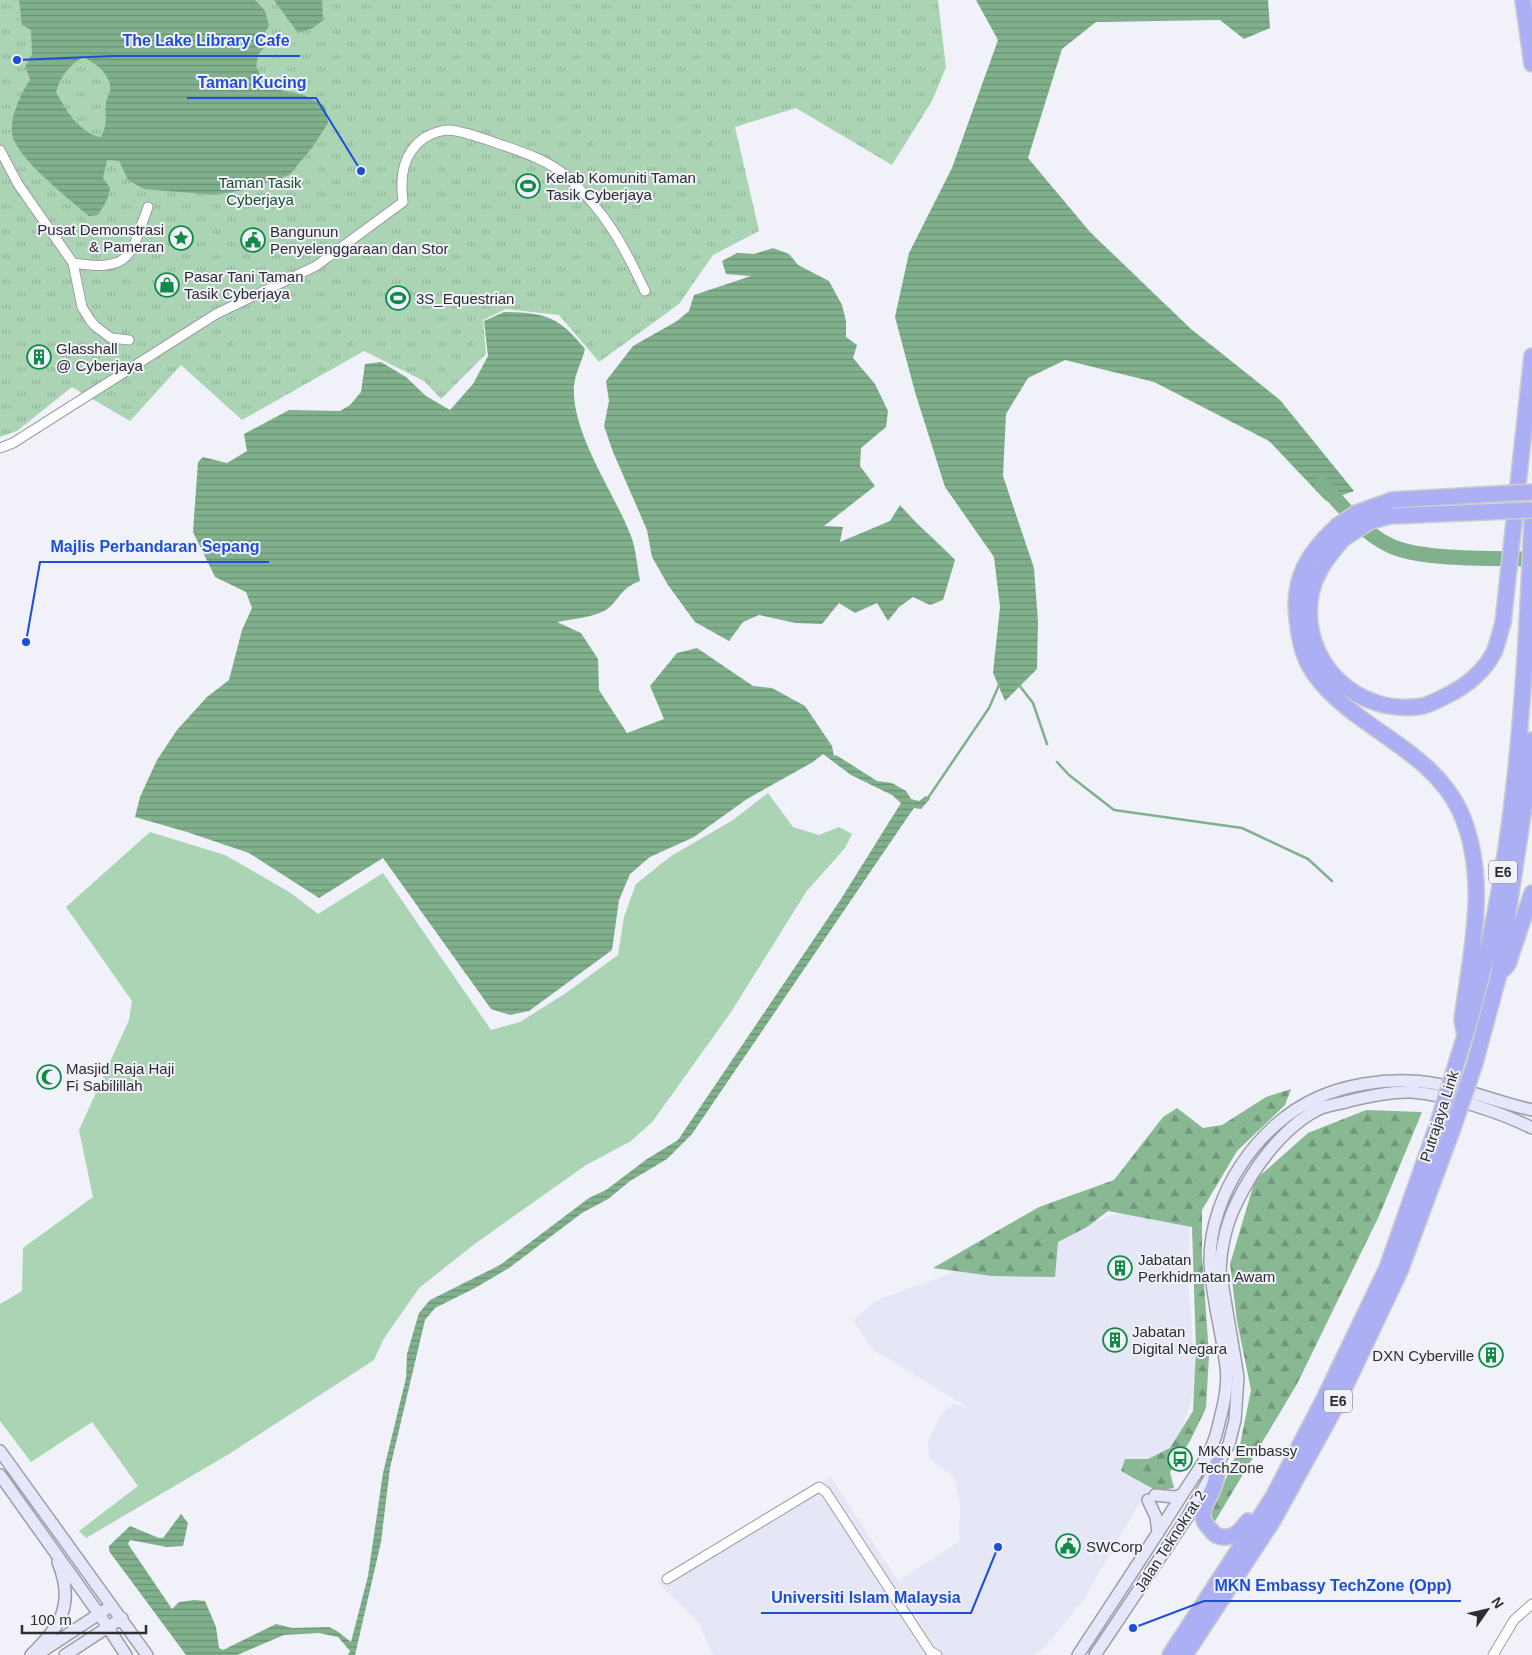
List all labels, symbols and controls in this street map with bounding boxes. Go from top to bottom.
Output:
callout: The Lake Library Cafe [113,25,300,56]
text: The Lake Library Cafe [122,32,290,49]
callout: Taman Kucing [187,67,316,98]
text: Taman Kucing [197,74,307,91]
place label: Kelab Komuniti Taman Tasik Cyberjaya [546,169,696,203]
sports icon: Kelab Komuniti Taman Tasik Cyberjaya [515,173,541,199]
park label: Taman Tasik Cyberjaya [218,174,302,208]
place label: Pusat Demonstrasi & Pameran [37,221,164,255]
place label: Bangunun Penyelenggaraan dan Stor [270,223,448,257]
place icon: Pusat Demonstrasi & Pameran [168,225,194,251]
public building icon: Bangunun Penyelenggaraan dan Stor [240,227,266,253]
place label: Pasar Tani Taman Tasik Cyberjaya [184,268,304,302]
shop icon: Pasar Tani Taman Tasik Cyberjaya [154,272,180,298]
sports icon: 3S_Equestrian [385,285,411,311]
place label: 3S_Equestrian [416,290,514,307]
place label: Glasshall @ Cyberjaya [56,340,144,374]
building icon: Glasshall @ Cyberjaya [26,344,52,370]
callout: Majlis Perbandaran Sepang [40,531,269,562]
text: Majlis Perbandaran Sepang [51,538,259,555]
road number: E6 [1489,860,1517,884]
place label: Masjid Raja Haji Fi Sabilillah [66,1060,174,1094]
mosque icon: Masjid Raja Haji Fi Sabilillah [36,1064,62,1090]
street label: Putrajaya Link [1416,1068,1462,1164]
place label: Jabatan Perkhidmatan Awam [1138,1251,1275,1285]
building icon: Jabatan Perkhidmatan Awam [1107,1255,1133,1281]
place label: Jabatan Digital Negara [1132,1323,1228,1357]
building icon: Jabatan Digital Negara [1102,1327,1128,1353]
building icon: DXN Cyberville [1478,1342,1504,1368]
place label: DXN Cyberville [1372,1347,1474,1364]
road number: E6 [1324,1390,1352,1412]
place label: MKN Embassy TechZone [1198,1442,1298,1476]
bus stop icon: MKN Embassy TechZone [1167,1446,1193,1472]
street label: Jalan Teknokrat 2 [1131,1487,1209,1595]
public building icon: SWCorp [1055,1533,1081,1559]
place label: SWCorp [1086,1538,1143,1555]
callout: MKN Embassy TechZone (Opp) [1204,1570,1461,1601]
text: MKN Embassy TechZone (Opp) [1214,1577,1452,1594]
callout: Universiti Islam Malaysia [761,1582,971,1613]
north arrow [1462,1585,1512,1635]
text: Universiti Islam Malaysia [771,1589,961,1606]
text: N [1488,1594,1507,1611]
scale bar [22,1602,146,1634]
text: 100 m [30,1611,72,1628]

